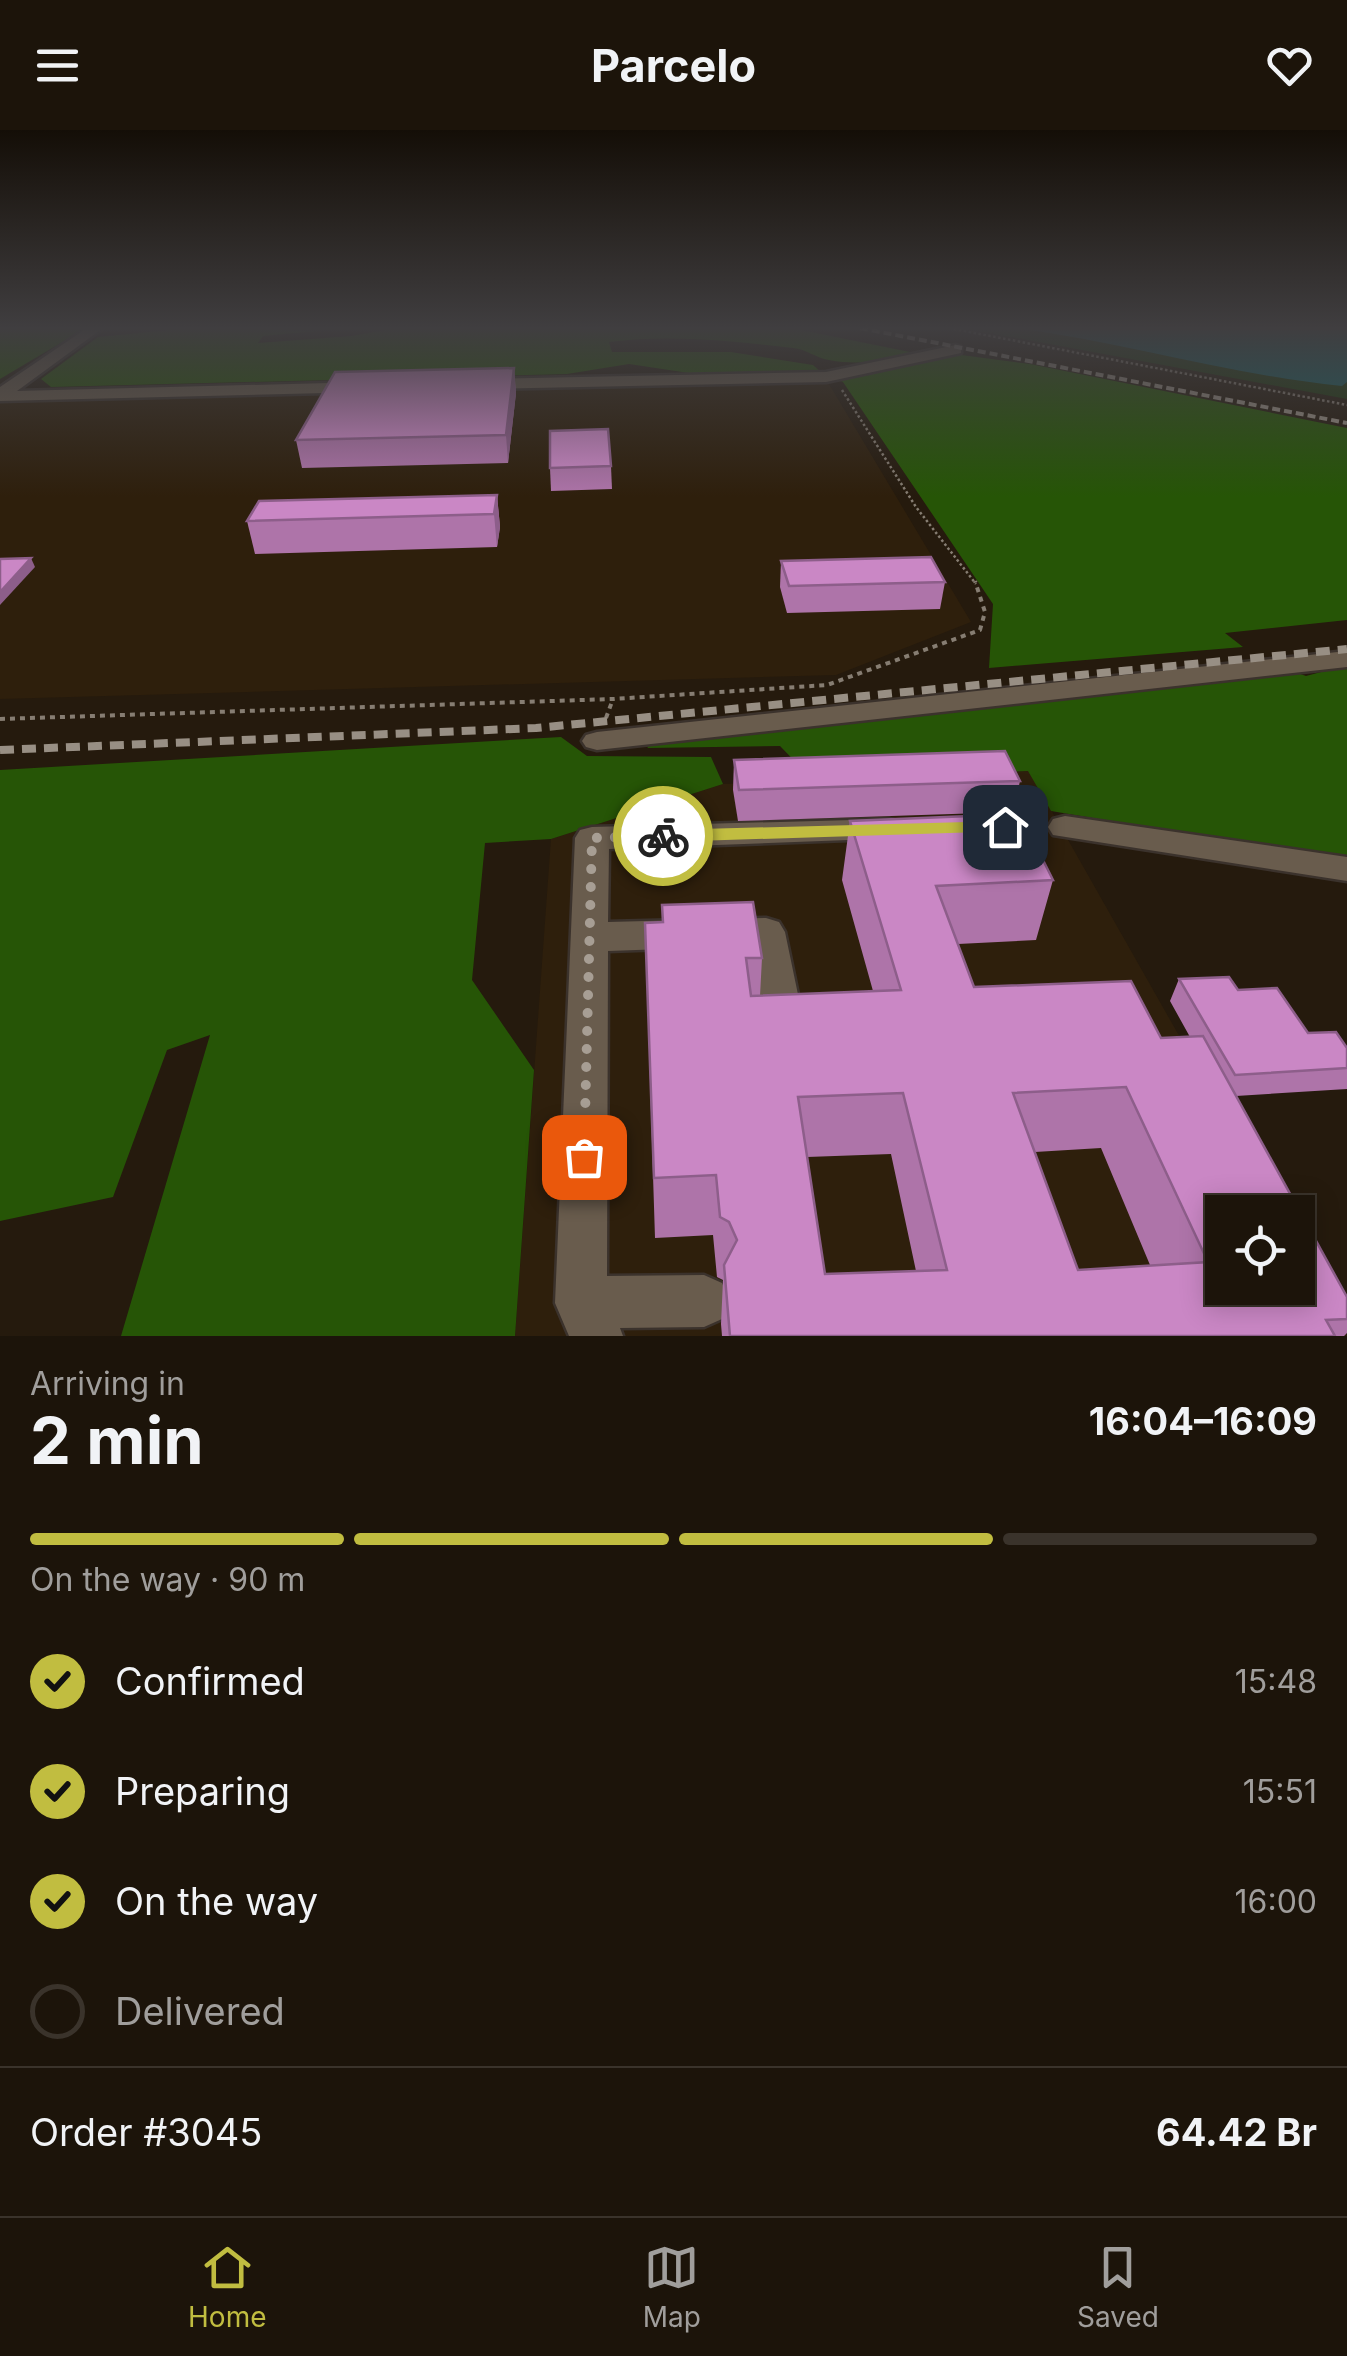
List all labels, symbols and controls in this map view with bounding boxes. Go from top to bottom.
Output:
icon: menu [30,38,85,93]
text: Parcelo [591,38,756,93]
icon: heart [1262,38,1317,93]
pin [963,785,1048,870]
courier [613,786,713,886]
icon: home [978,800,1033,855]
icon: bike [636,809,691,864]
pin [542,1115,627,1200]
icon: bag [557,1130,612,1185]
map controls [1205,1195,1315,1305]
button: locate [1205,1195,1315,1305]
text: Arriving in [30,1364,185,1403]
text: 16:04–16:09 [1089,1398,1317,1444]
text: 2 min [30,1401,204,1480]
text: On the way · 90 m [30,1560,305,1599]
icon: check [30,1654,85,1709]
text: Confirmed [115,1658,305,1704]
text: 15:48 [1235,1662,1317,1701]
icon: check [30,1764,85,1819]
text: Preparing [115,1768,290,1814]
text: 15:51 [1243,1772,1317,1811]
icon: check [30,1874,85,1929]
text: On the way [115,1878,318,1924]
text: 16:00 [1235,1882,1317,1921]
text: Delivered [115,1988,285,2034]
text: Order #3045 [30,2109,262,2155]
text: 64.42 Br [1156,2109,1317,2155]
tab: Home [188,2240,267,2334]
tab: Map [643,2240,701,2334]
tab: Saved [1077,2240,1159,2334]

